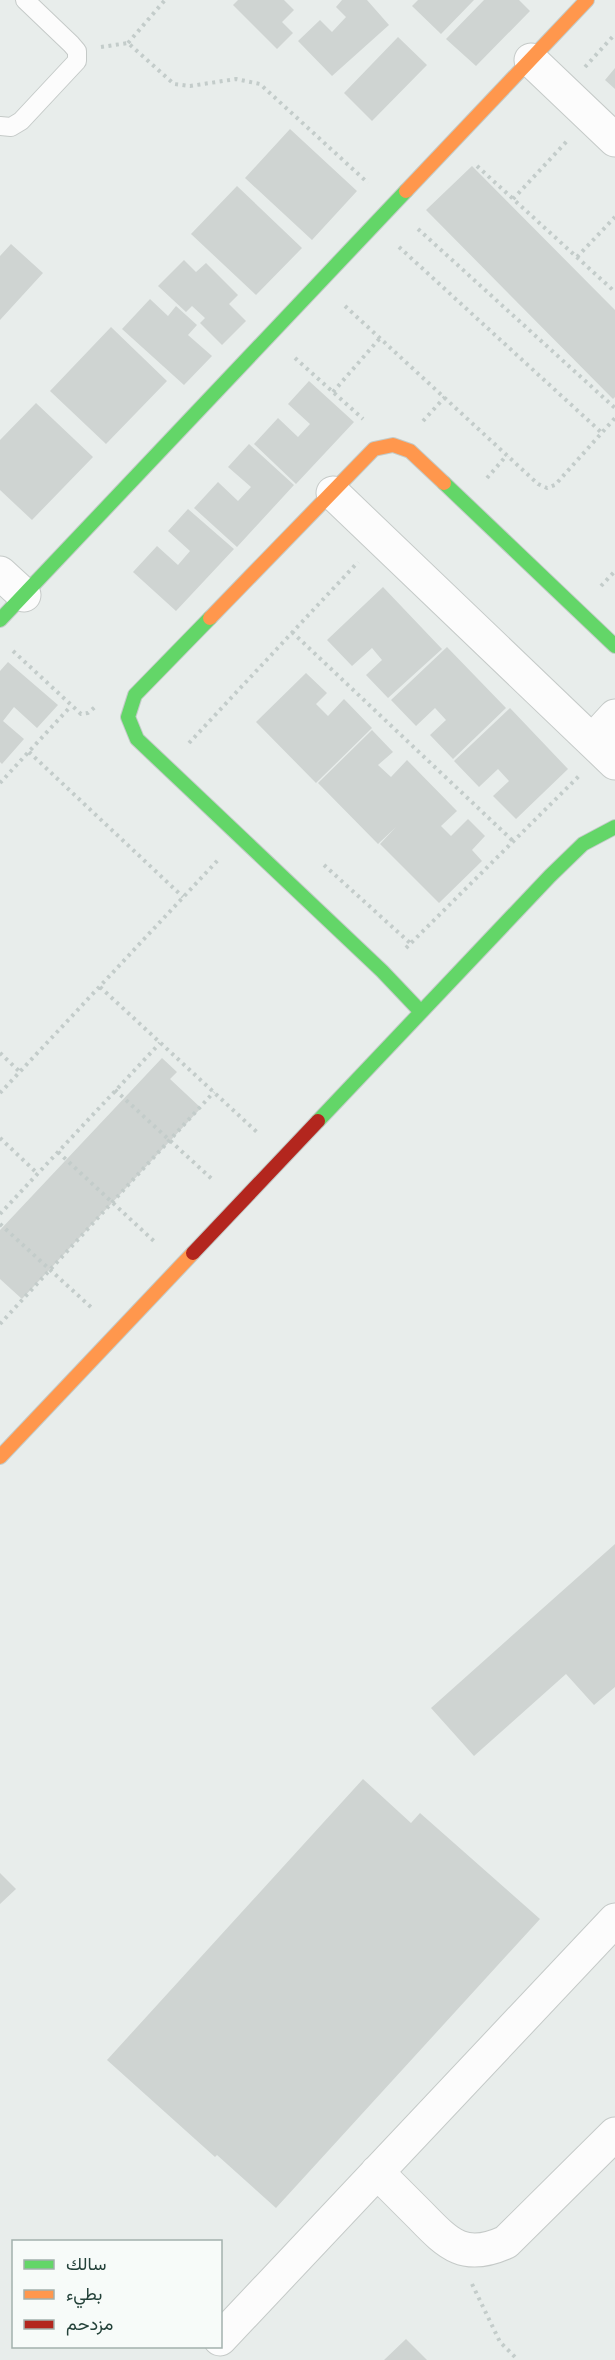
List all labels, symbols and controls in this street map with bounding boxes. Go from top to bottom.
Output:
legend [12,2240,222,2348]
text: سالك [66,2253,106,2274]
text: بطيء [66,2283,102,2309]
text: مزدحم [66,2313,113,2336]

